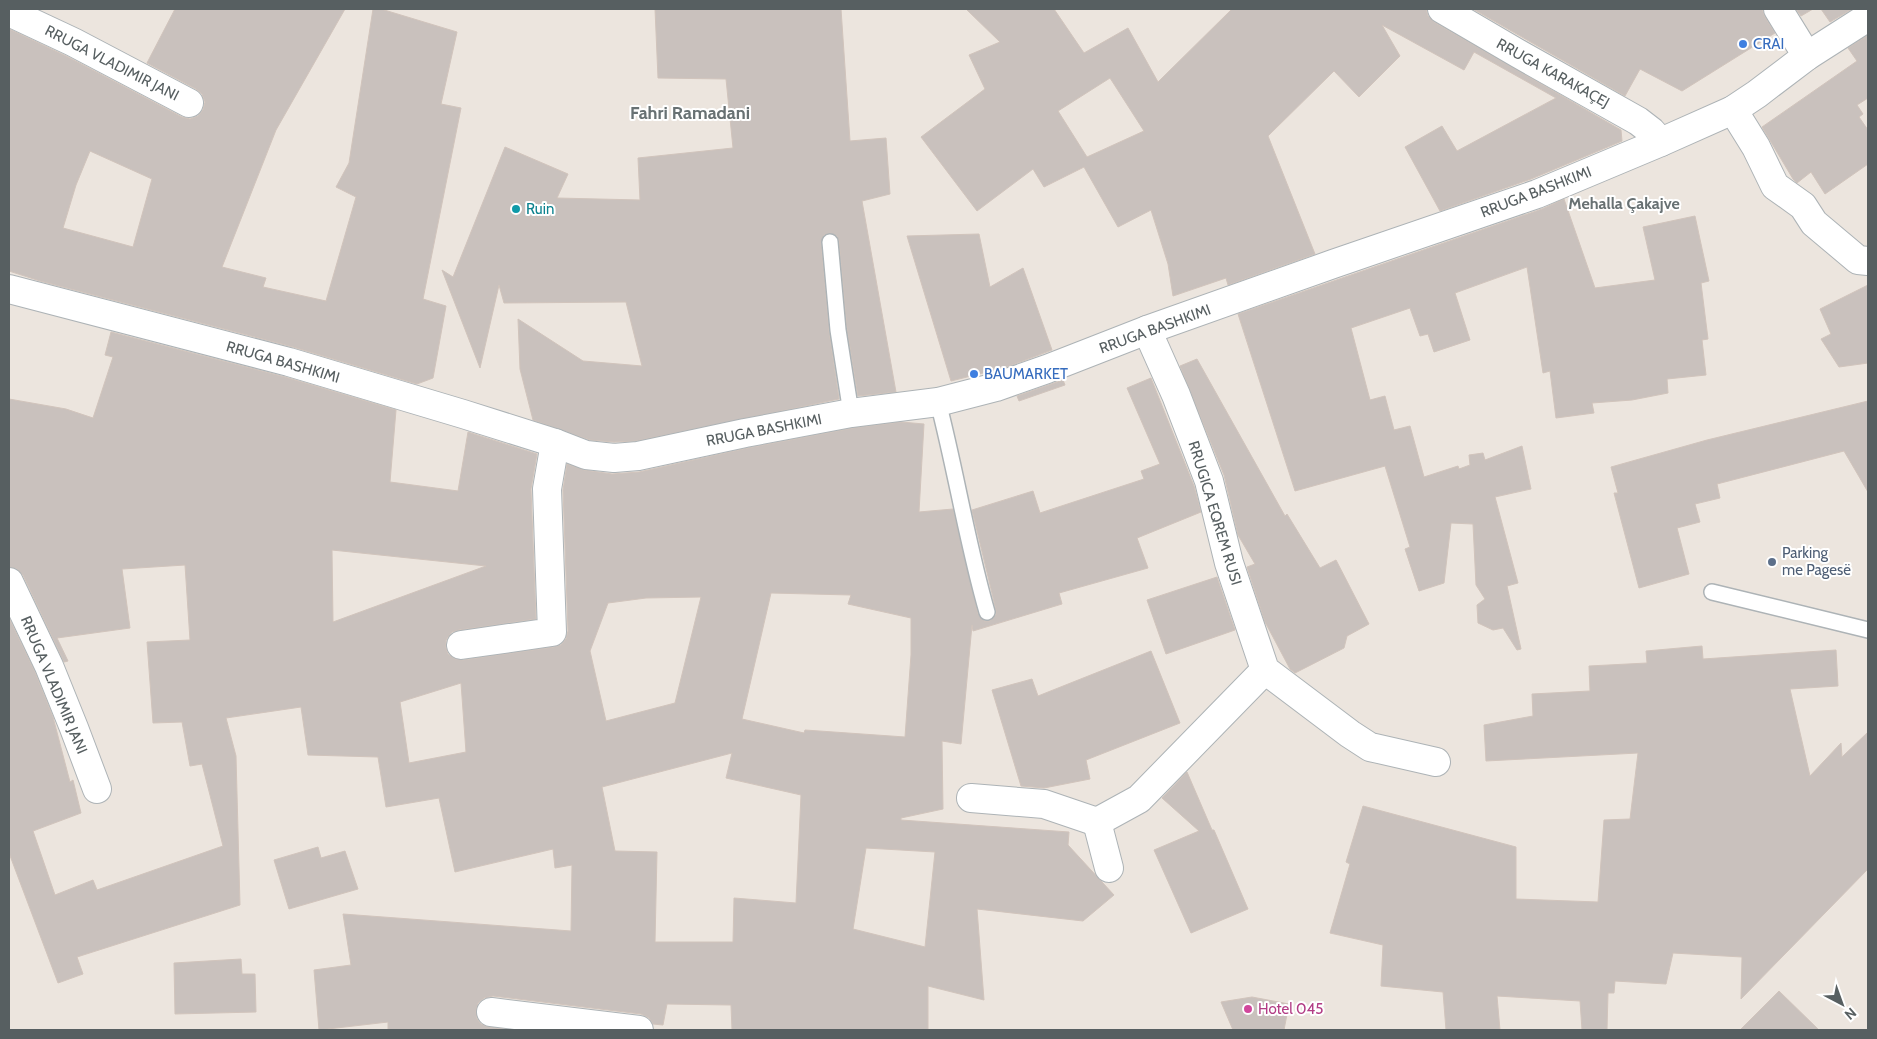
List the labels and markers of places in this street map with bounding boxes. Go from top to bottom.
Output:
place label: CRAI [1753,35,1784,53]
marker: CRAI [1737,38,1749,50]
place label: Ruin [526,200,554,218]
marker: Ruin [510,203,522,215]
place label: BAUMARKET [984,365,1068,383]
marker: BAUMARKET [968,368,980,380]
place label: Parking me Pagesë [1782,544,1851,579]
marker: Parking me Pagesë [1766,556,1778,568]
place label: Hotel 045 [1258,1000,1323,1018]
marker: Hotel 045 [1242,1003,1254,1015]

